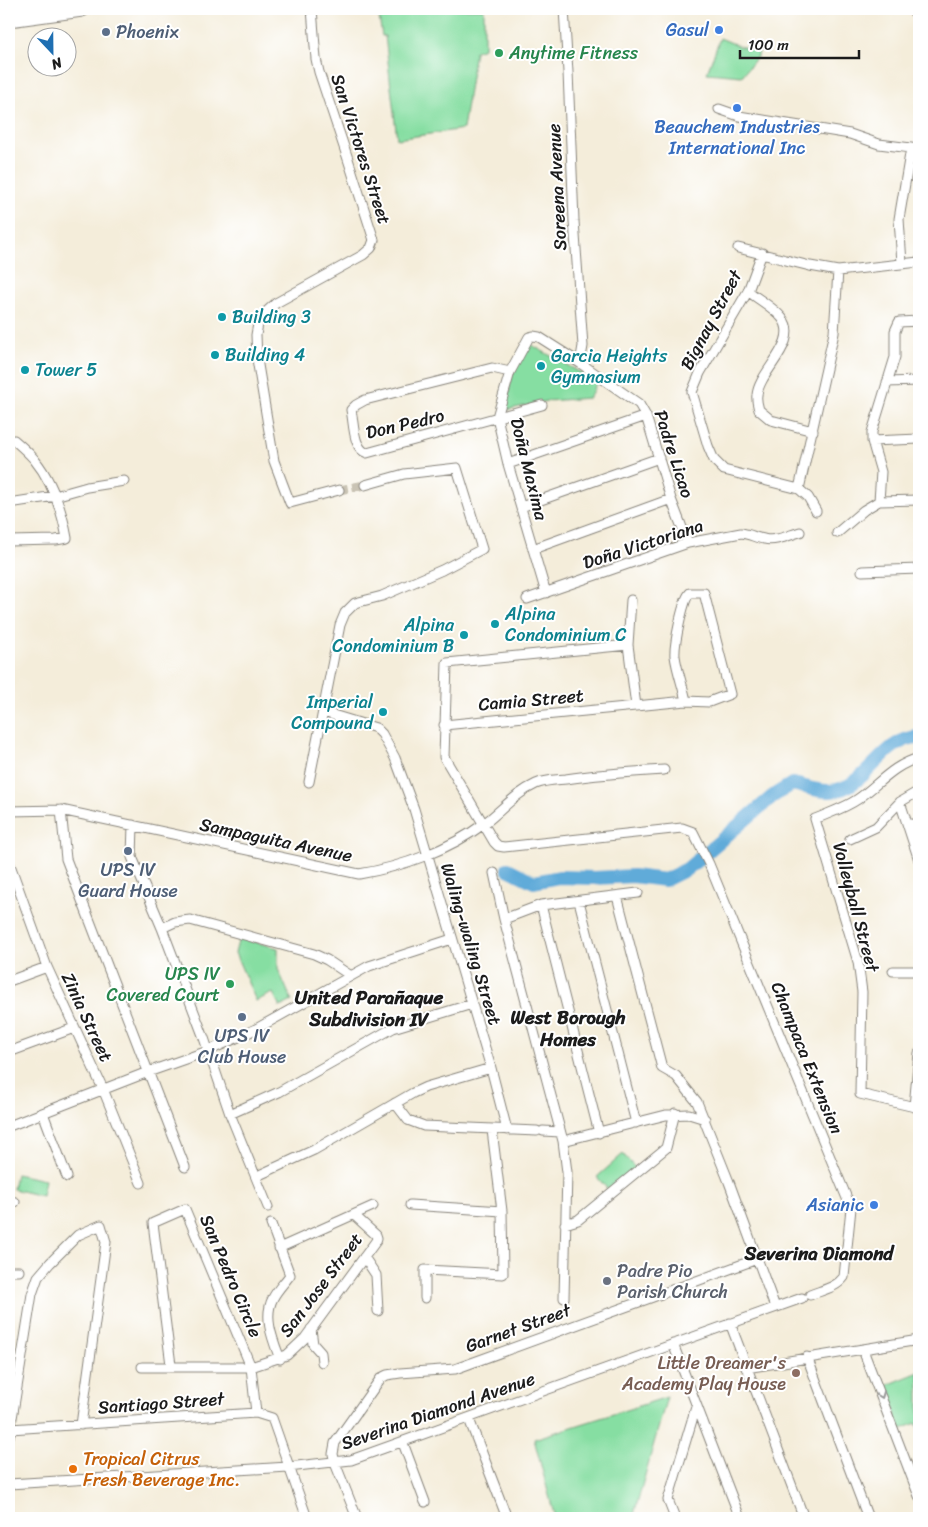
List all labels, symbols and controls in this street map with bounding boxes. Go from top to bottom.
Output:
place label: Gasul [666,14,710,46]
place label: Phoenix [116,16,179,48]
marker: Gasul [713,24,725,36]
marker: Phoenix [100,26,112,38]
north arrow [28,28,78,78]
scale bar [740,28,859,60]
text: 100 m [748,32,789,58]
place label: Anytime Fitness [508,37,639,69]
marker: Anytime Fitness [493,47,505,59]
text: N [47,50,67,77]
street label: San Victores Street [322,69,400,229]
marker: Beauchem Industries International Inc [731,102,743,114]
place label: Beauchem Industries International Inc [654,111,820,164]
street label: Soreena Avenue [538,123,576,251]
street label: Bignay Street [671,263,751,376]
place label: Building 3 [232,301,311,333]
marker: Building 3 [216,311,228,323]
place label: Building 4 [225,339,305,371]
place label: Garcia Heights Gymnasium [551,340,668,393]
marker: Building 4 [209,349,221,361]
place label: Tower 5 [35,354,97,386]
marker: Garcia Heights Gymnasium [535,360,547,372]
marker: Tower 5 [19,364,31,376]
street label: Don Pedro [362,399,448,449]
street label: Padre Licao [645,406,703,502]
street label: Doña Maxima [501,414,557,525]
street label: Doña Victoriana [579,509,707,579]
place label: Alpina Condominium C [504,598,627,651]
place label: Alpina Condominium B [332,609,455,662]
marker: Alpina Condominium C [489,618,501,630]
marker: Alpina Condominium B [458,629,470,641]
street label: Camia Street [477,679,585,721]
place label: Imperial Compound [291,686,375,739]
marker: Imperial Compound [377,706,389,718]
street label: Sampaguita Avenue [197,808,355,872]
street label: Volleyball Street [823,839,889,976]
marker: UPS IV Guard House [122,845,134,857]
place label: UPS IV Guard House [78,854,178,907]
street label: Waling-waling Street [431,859,511,1029]
place label: UPS IV Covered Court [107,958,221,1011]
street label: Zinia Street [52,967,122,1067]
street label: Champaca Extension [762,977,852,1139]
marker: UPS IV Covered Court [224,978,236,990]
district label: United Parañaque Subdivision IV [295,981,443,1036]
district label: West Borough Homes [510,1001,626,1056]
marker: UPS IV Club House [236,1011,248,1023]
place label: UPS IV Club House [198,1020,286,1073]
place label: Asianic [805,1189,864,1221]
marker: Asianic [868,1199,880,1211]
street label: San Pedro Circle [191,1209,271,1343]
street label: San Jose Street [271,1226,371,1344]
district label: Severina Diamond [744,1237,895,1270]
place label: Padre Pio Parish Church [617,1255,728,1308]
marker: Padre Pio Parish Church [601,1275,613,1287]
street label: Garnet Street [461,1294,576,1362]
place label: Little Dreamer's Academy Play House [621,1347,787,1400]
street label: Severina Diamond Avenue [337,1363,539,1459]
marker: Little Dreamer's Academy Play House [790,1367,802,1379]
street label: Santiago Street [97,1383,226,1423]
one-way arrow [875,1390,885,1399]
place label: Tropical Citrus Fresh Beverage Inc. [83,1443,240,1496]
marker: Tropical Citrus Fresh Beverage Inc. [67,1463,79,1475]

